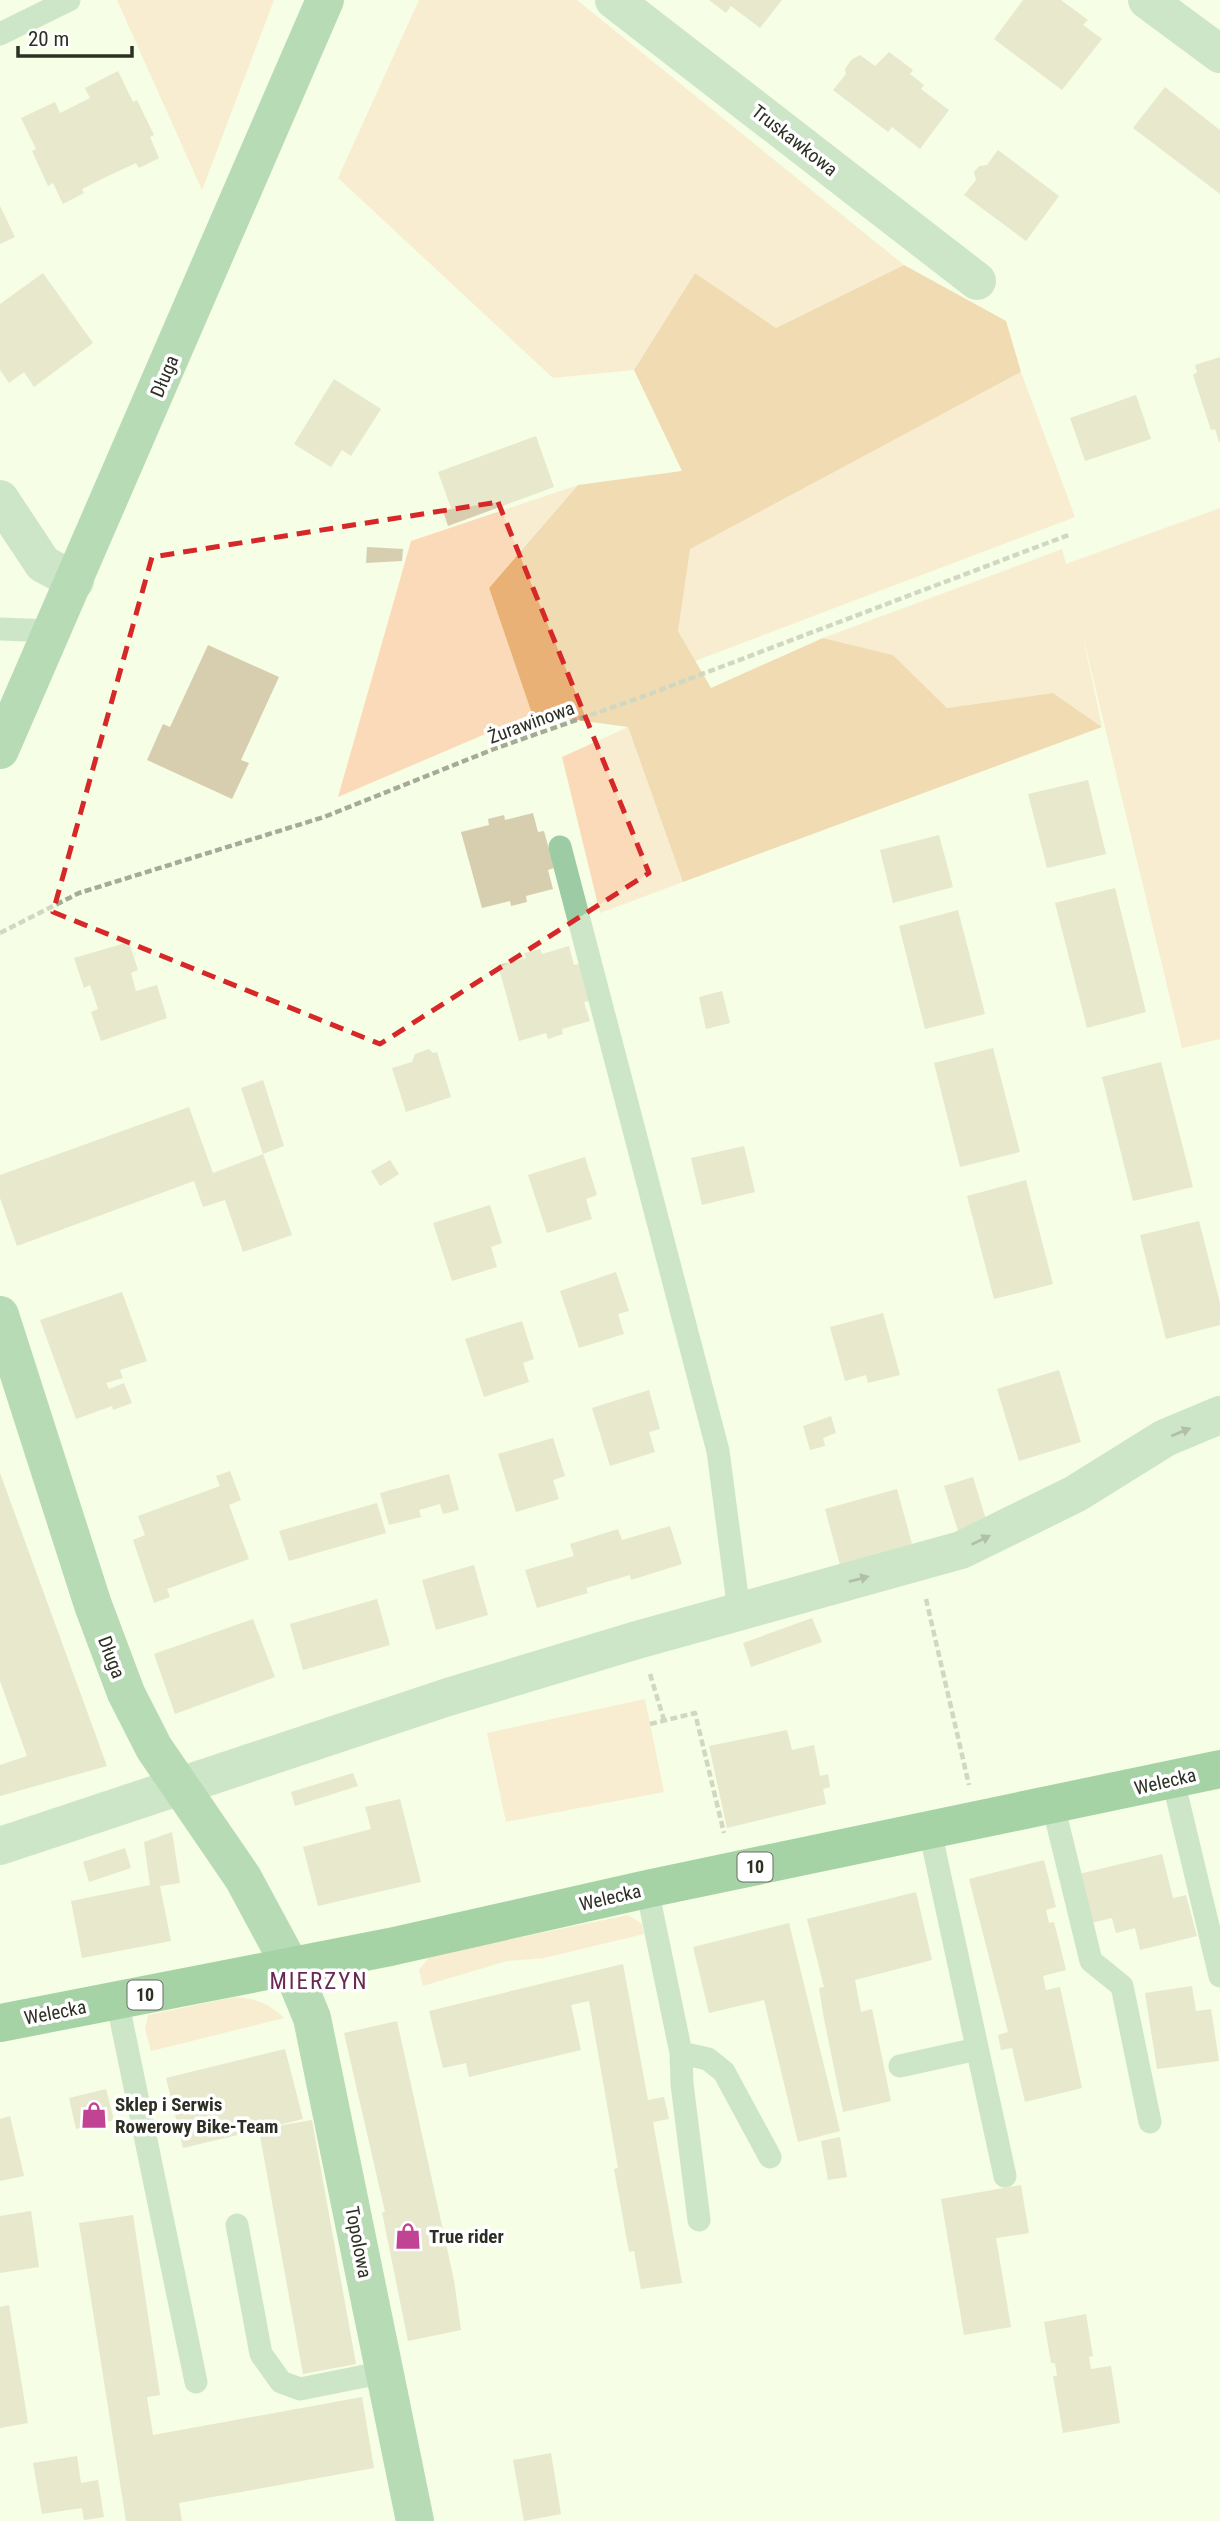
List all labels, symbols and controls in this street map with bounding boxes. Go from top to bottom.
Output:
scale bar [18,14,131,58]
text: 20 m [28,27,69,51]
street label: Truskawkowa [747,100,842,181]
street label: Długa [145,352,183,401]
street label: Żurawinowa [485,696,578,749]
one-way arrow [1170,1426,1191,1437]
one-way arrow [971,1534,991,1546]
one-way arrow [849,1574,870,1584]
street label: Długa [93,1633,130,1681]
street label: Welecka [1132,1763,1198,1800]
road number: 10 [738,1853,772,1882]
street label: Welecka [577,1879,643,1916]
district label: MIERZYN [269,1968,369,1995]
road number: 10 [128,1980,162,2010]
street label: Welecka [22,1995,88,2030]
place label: Sklep i Serwis Rowerowy Bike-Team [115,2093,278,2138]
shop icon: Sklep i Serwis Rowerowy Bike-Team [79,2100,109,2130]
street label: Topolowa [340,2204,377,2280]
shop icon: True rider [393,2221,423,2251]
place label: True rider [429,2225,504,2248]

